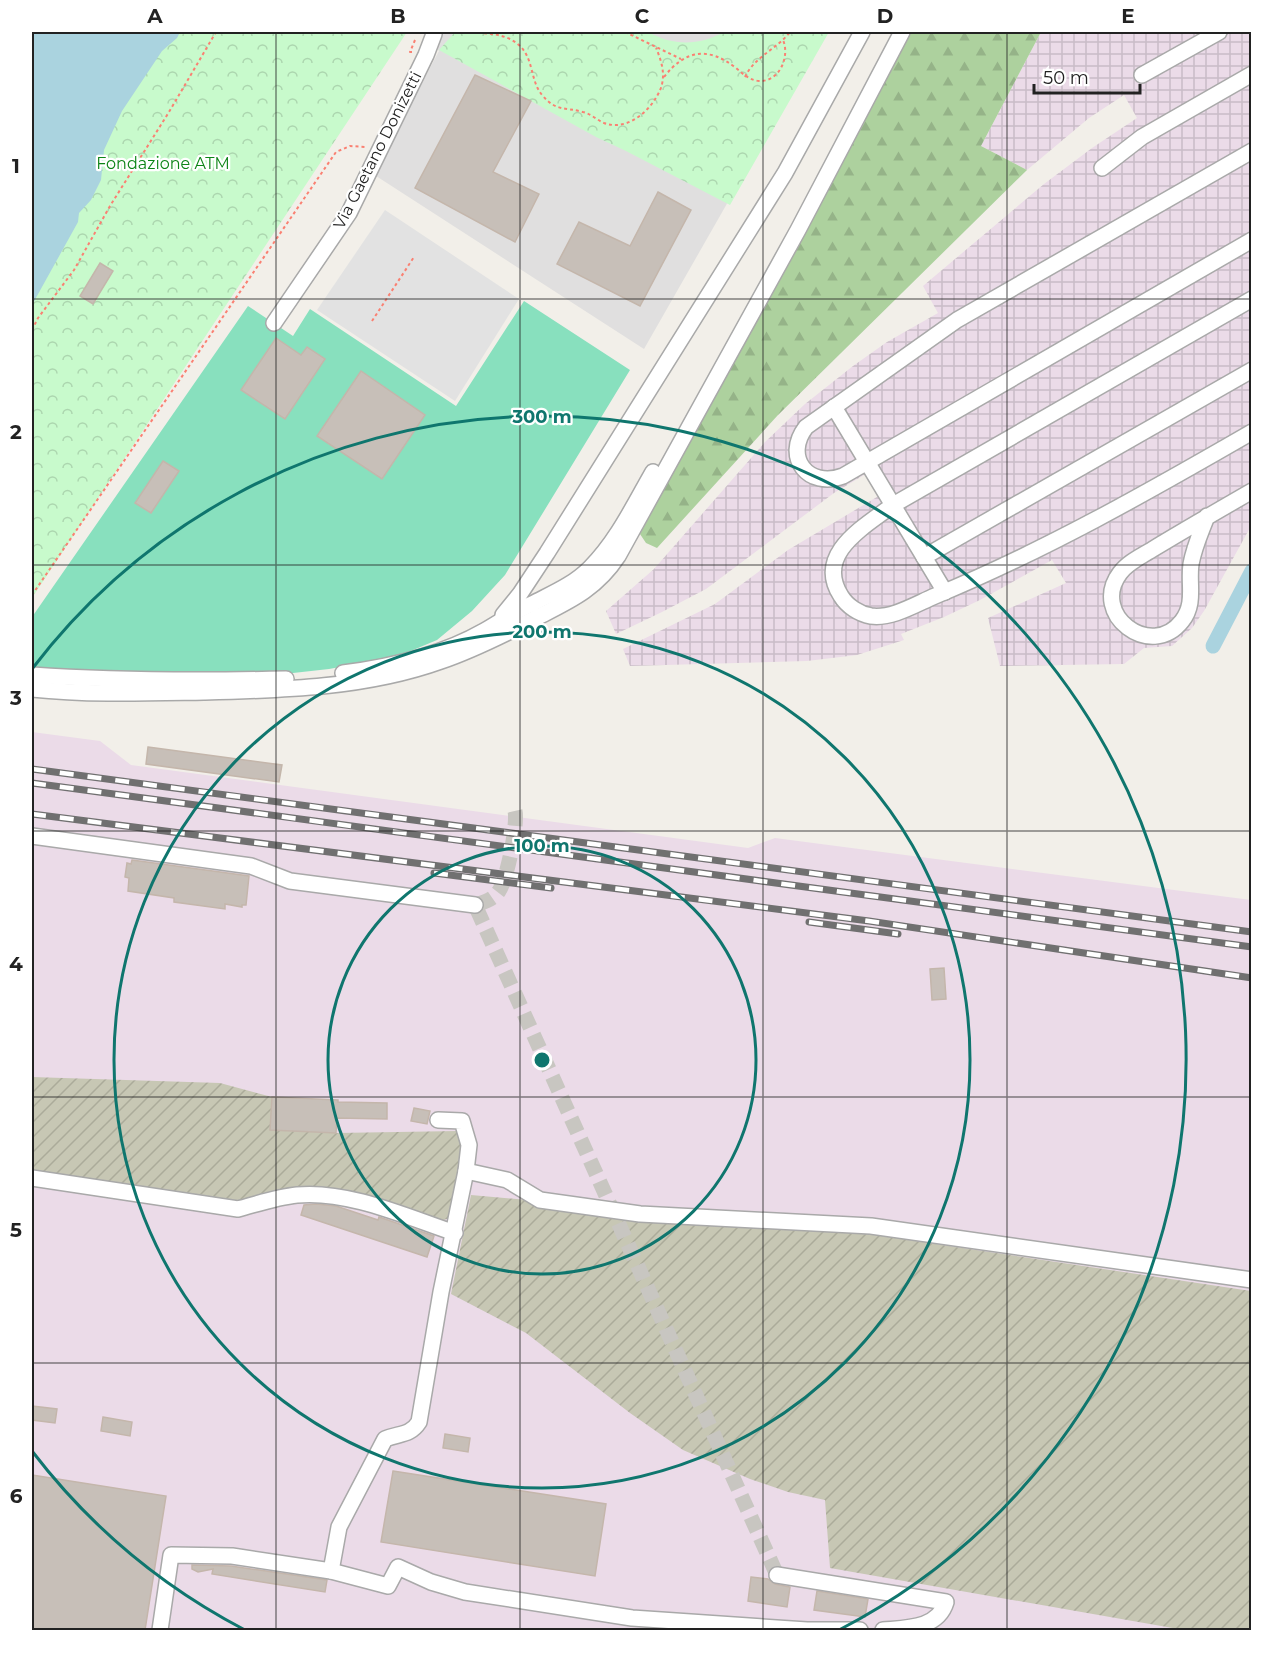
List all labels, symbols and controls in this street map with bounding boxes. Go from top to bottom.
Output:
text: A [146,4,163,28]
text: B [390,4,406,28]
text: C [635,4,650,28]
text: D [877,4,893,28]
text: E [1121,4,1135,28]
scale bar [1034,57,1140,95]
text: 50 m [1043,67,1089,89]
street label: Via Gaetano Donizetti [329,68,425,232]
text: 1 [12,154,20,178]
park label: Fondazione ATM [96,154,230,173]
text: 300 m [511,406,572,428]
text: 2 [10,420,22,444]
text: 200 m [512,621,572,643]
text: 3 [9,686,22,710]
text: 100 m [514,835,570,857]
text: 4 [9,952,23,976]
centre of rings [532,1050,552,1070]
text: 5 [10,1218,22,1242]
text: 6 [10,1484,23,1508]

